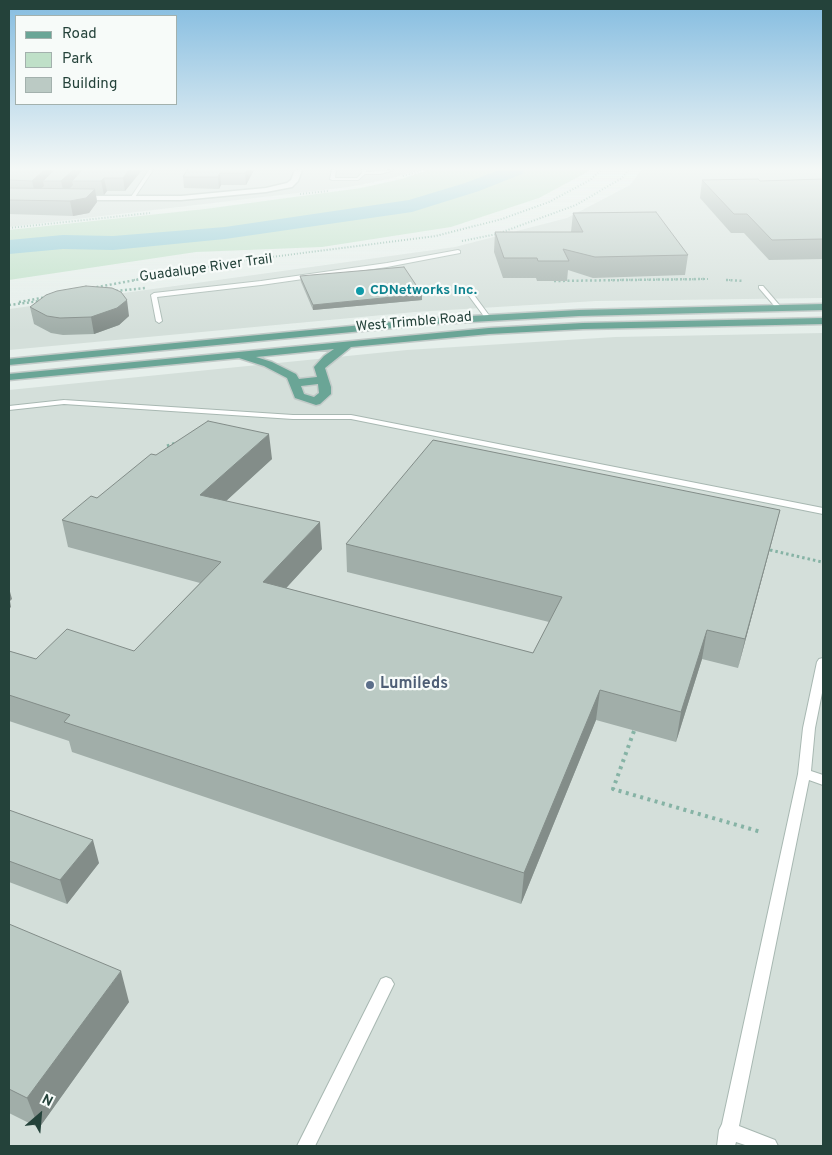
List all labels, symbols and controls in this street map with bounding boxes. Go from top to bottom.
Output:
legend [15,15,178,105]
text: Road [62,25,97,44]
text: Park [62,50,93,69]
text: Building [62,75,117,94]
street label: Guadalupe River Trail [138,251,274,287]
place label: CDNetworks Inc. [370,283,477,299]
marker: CDNetworks Inc. [354,285,366,297]
street label: West Trimble Road [355,310,473,336]
place label: Lumileds [380,675,448,695]
marker: Lumileds [364,679,376,691]
north arrow [15,1090,65,1140]
text: N [39,1091,55,1111]

